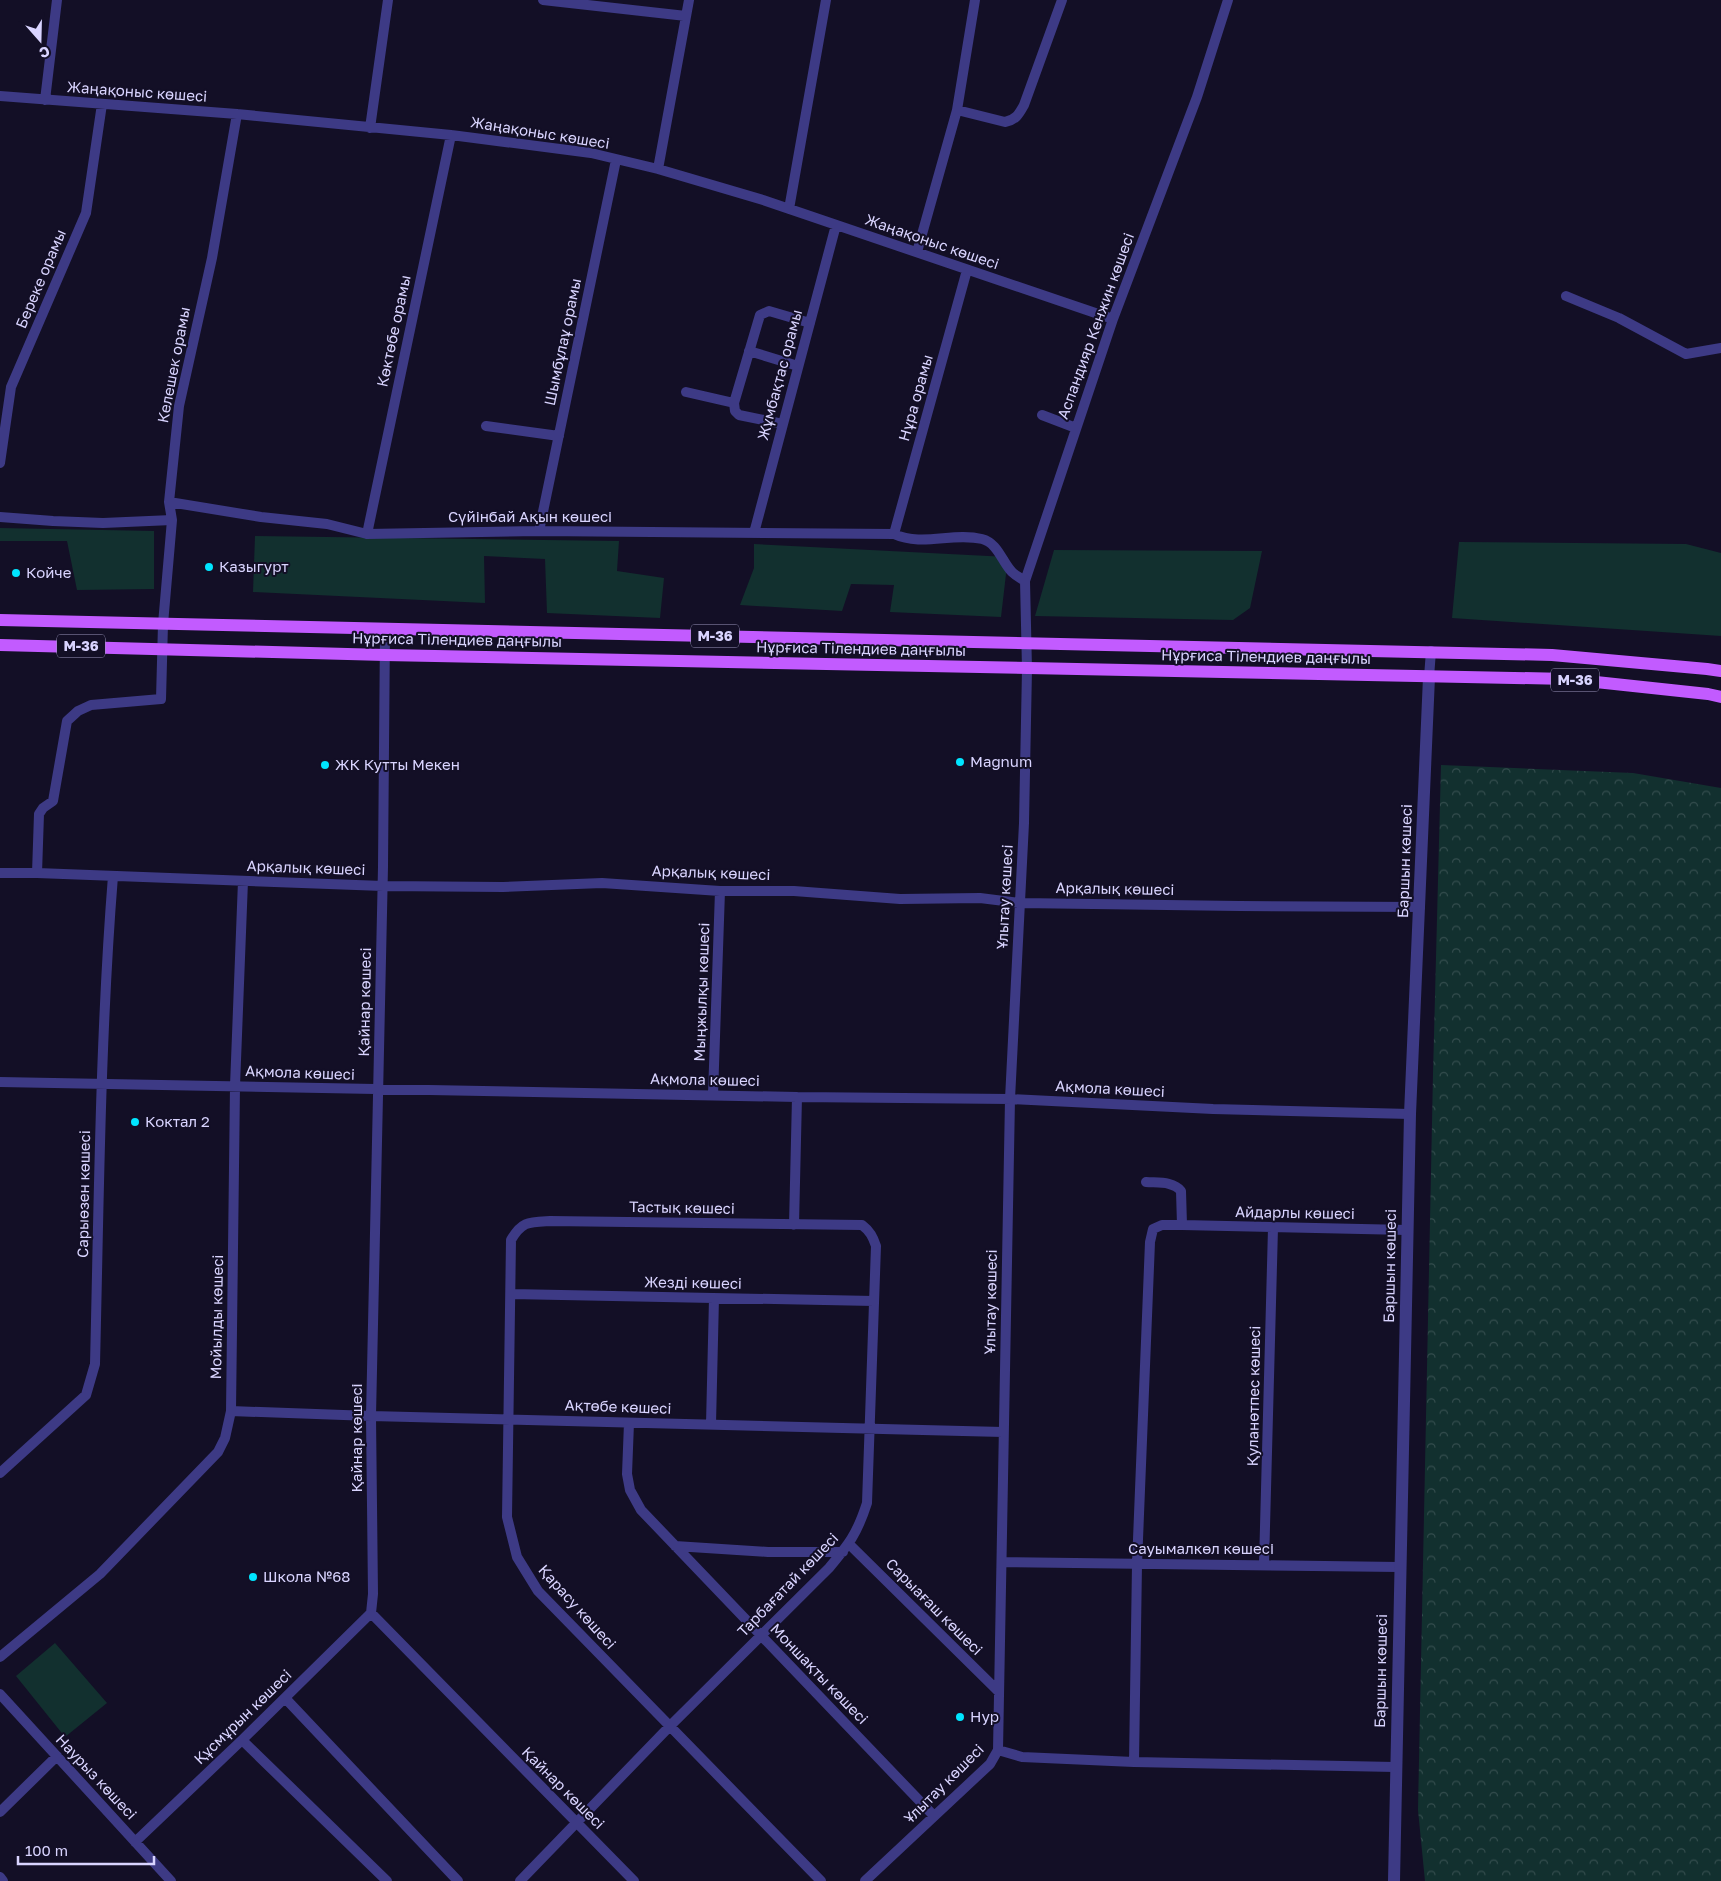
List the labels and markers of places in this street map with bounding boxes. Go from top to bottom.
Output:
place label: Казыгурт [219,557,289,575]
marker: Казыгурт [203,561,215,573]
place label: Койче [26,563,72,581]
marker: Койче [10,567,22,579]
place label: Magnum [970,752,1032,770]
place label: ЖК Кутты Мекен [335,755,460,773]
marker: Magnum [954,756,966,768]
marker: ЖК Кутты Мекен [319,759,331,771]
place label: Коктал 2 [145,1112,210,1130]
marker: Коктал 2 [129,1116,141,1128]
place label: Школа №68 [263,1567,350,1585]
marker: Школа №68 [247,1571,259,1583]
place label: Нур [970,1707,999,1725]
marker: Нур [954,1711,966,1723]

